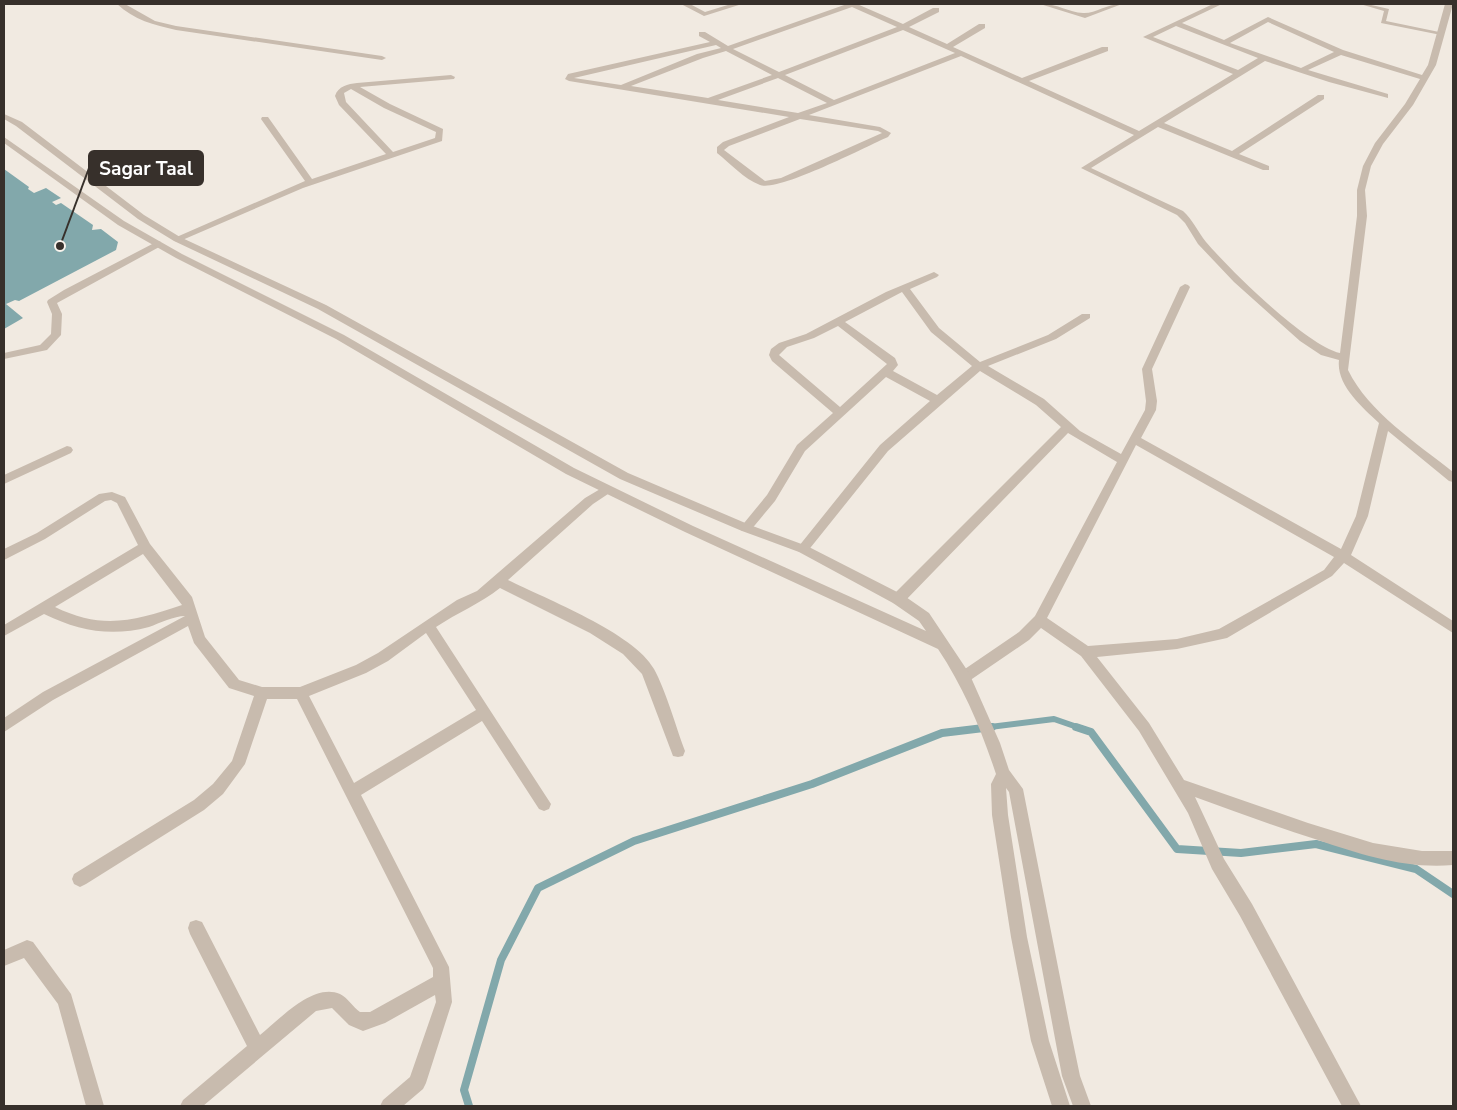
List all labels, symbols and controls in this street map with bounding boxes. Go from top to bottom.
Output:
callout: Sagar Taal [89,151,203,185]
text: Sagar Taal [99,156,193,182]

